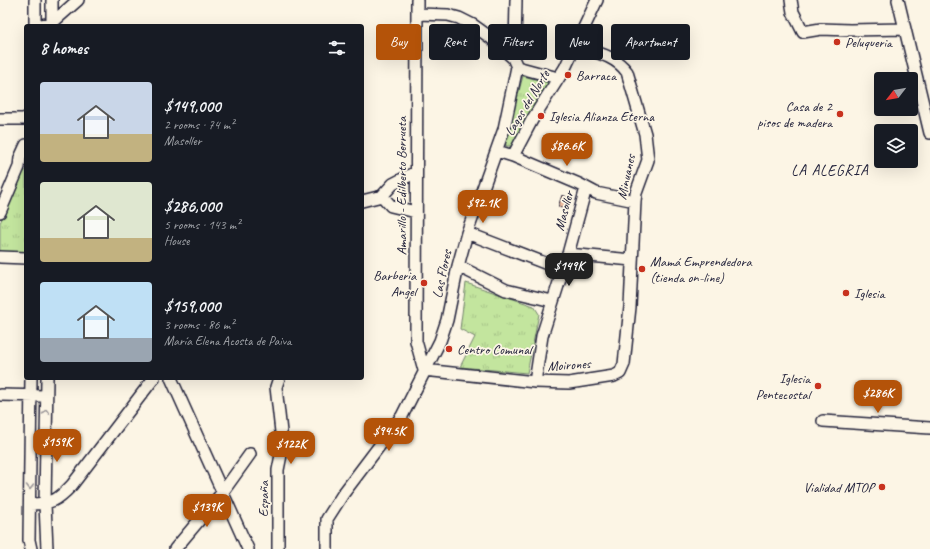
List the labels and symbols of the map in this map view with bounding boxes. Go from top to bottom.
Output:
place label: Peluqueria [845,34,893,51]
marker: Peluqueria [832,37,842,47]
street label: Lagos del Norte [501,66,554,139]
place label: Barraca [576,67,617,84]
marker: Barraca [563,70,573,80]
north arrow [874,72,918,116]
place label: Casa de 2 pisos de madera [757,98,834,131]
place label: Iglesia Alianza Eterna [549,108,655,125]
marker: Casa de 2 pisos de madera [835,109,845,119]
marker: Iglesia Alianza Eterna [536,111,546,121]
street label: Amarillo - Edilberto Berrueta [393,116,410,255]
pin: $86.6K [534,133,600,167]
street label: Minuanes [613,152,639,201]
district label: LA ALEGRIA [791,161,869,180]
street label: Masoller [551,187,578,233]
pin: $92.1K [450,190,516,224]
street label: Las Flores [429,247,456,299]
pin: $149K [541,253,597,287]
place label: Mamá Emprendedora (tienda on-line) [650,253,752,286]
marker: Mamá Emprendedora (tienda on-line) [637,264,647,274]
place label: Barberia Angel [373,267,419,300]
marker: Barberia Angel [419,278,429,288]
place label: Iglesia [854,285,886,302]
marker: Iglesia [841,288,851,298]
place label: Centro Comunal [457,341,534,358]
marker: Centro Comunal [444,344,454,354]
street label: Moirones [547,355,592,375]
place label: Iglesia Pentecostal [756,370,813,403]
pin: $286K [850,380,906,414]
marker: Iglesia Pentecostal [813,381,823,391]
one-way arrow [42,409,50,415]
pin: $94.5K [356,418,422,452]
pin: $159K [29,429,85,463]
pin: $122K [263,431,319,465]
place label: Vialidad MTOP [804,479,876,496]
street label: España [255,480,272,517]
marker: Vialidad MTOP [877,482,887,492]
one-way arrow [26,484,34,490]
pin: $139K [179,494,235,528]

